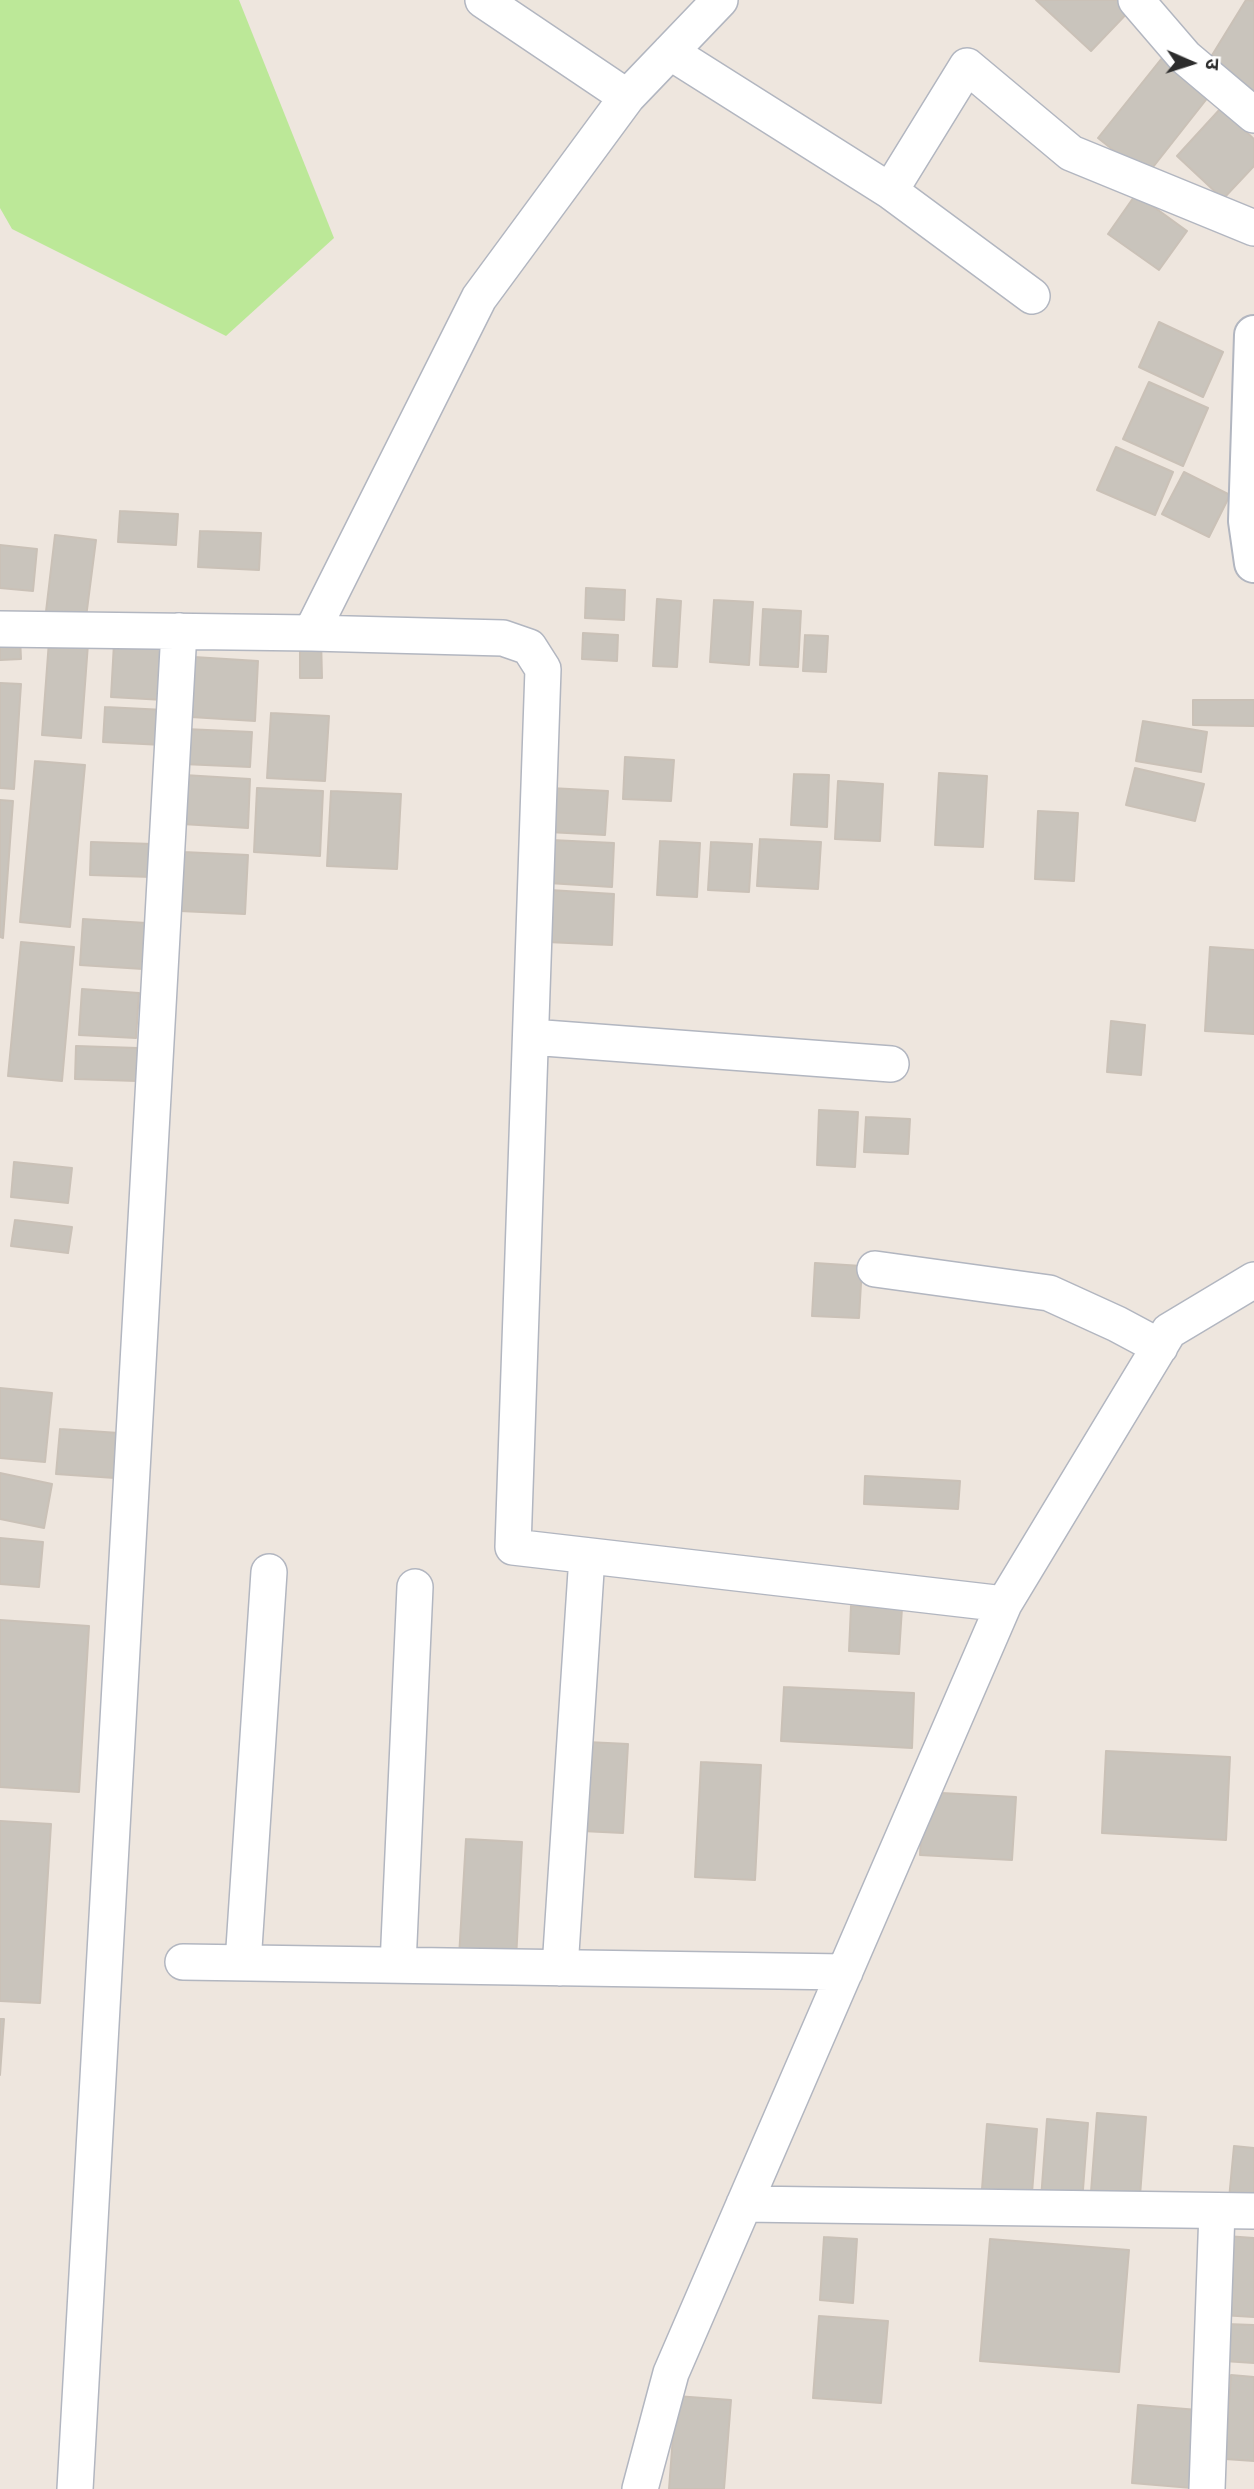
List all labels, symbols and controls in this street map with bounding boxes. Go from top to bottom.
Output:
north arrow [1156,28,1226,98]
text: उ [1200,58,1225,70]

